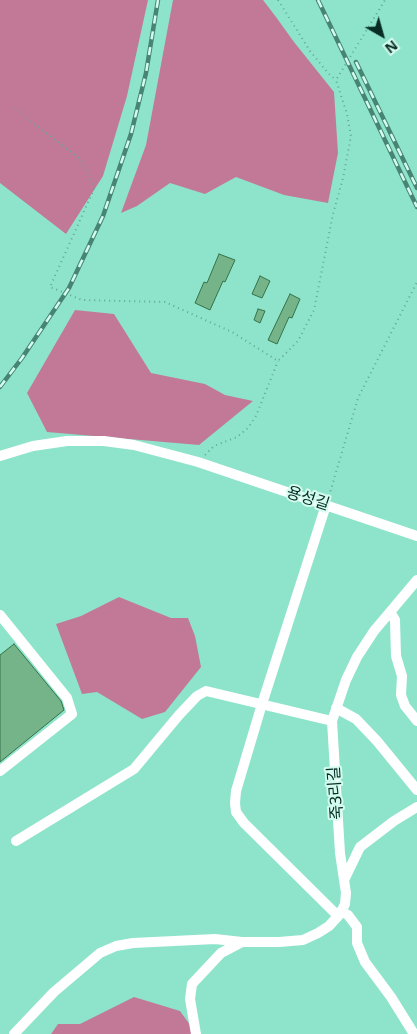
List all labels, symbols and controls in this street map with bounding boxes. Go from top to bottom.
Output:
north arrow [357,10,407,60]
text: N [381,36,402,58]
street label: 용성길 [284,483,332,515]
street label: 죽3리길 [325,766,347,820]

